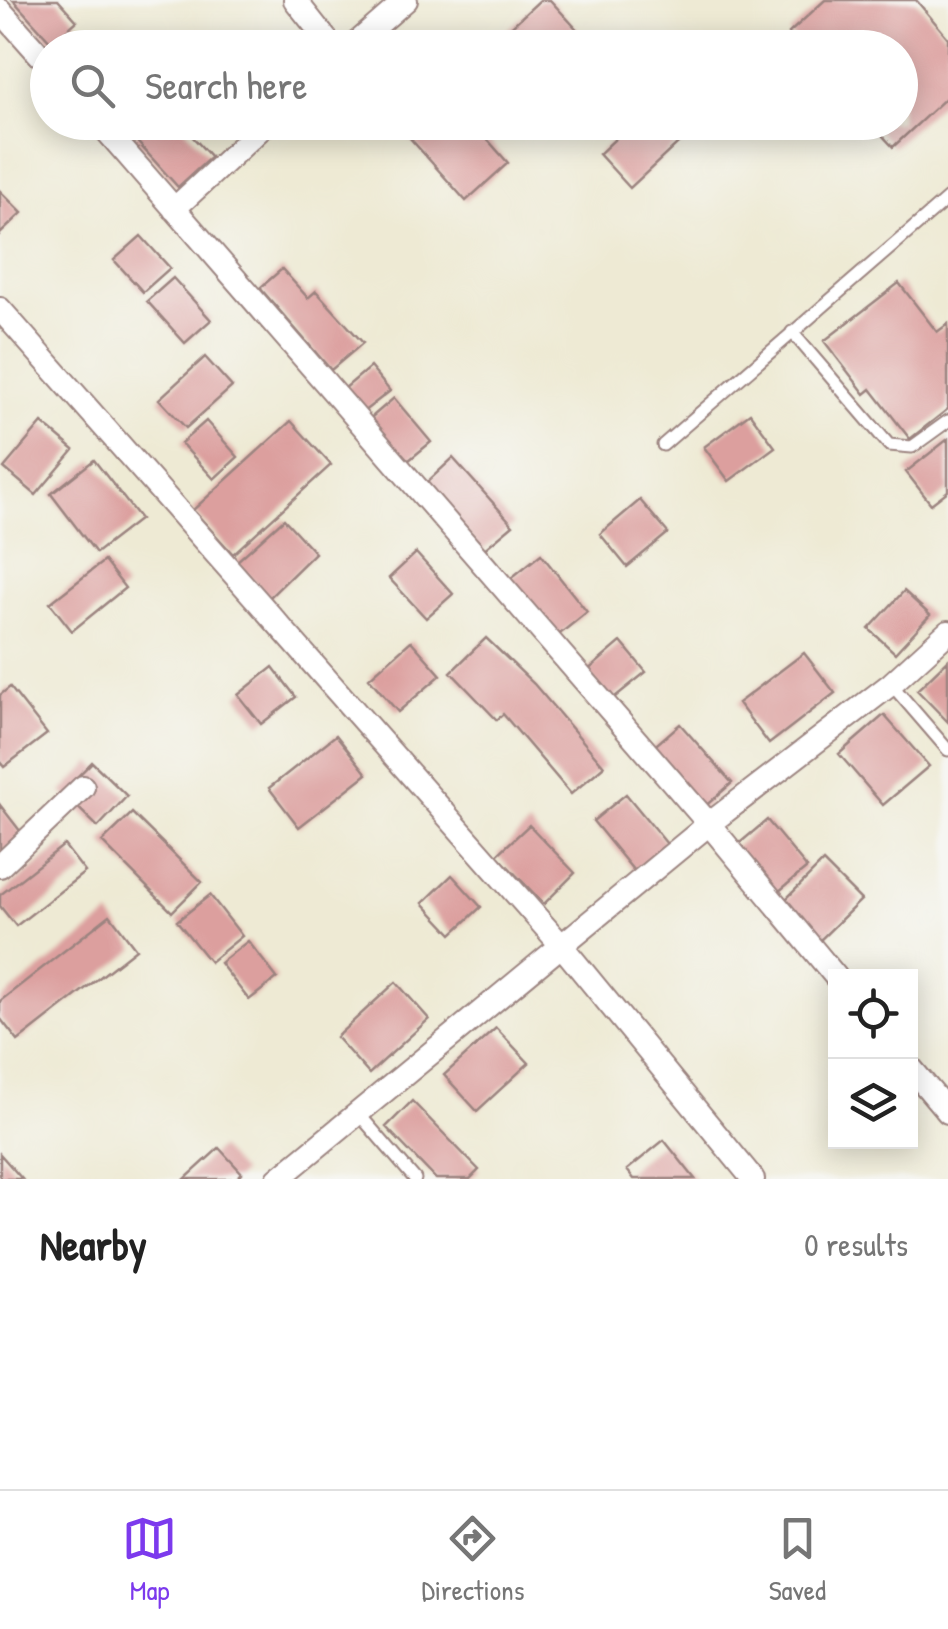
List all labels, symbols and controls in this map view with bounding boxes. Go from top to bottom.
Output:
search box [30,30,918,140]
icon: search [65,58,120,113]
text: Search here [145,59,307,111]
map controls [828,969,918,1149]
button: locate [828,969,918,1059]
button: layers [828,1059,918,1149]
text: Nearby [40,1216,147,1273]
text: 0 results [804,1223,908,1266]
tab: Map [122,1511,177,1609]
tab: Directions [421,1511,524,1609]
tab: Saved [769,1511,826,1609]

